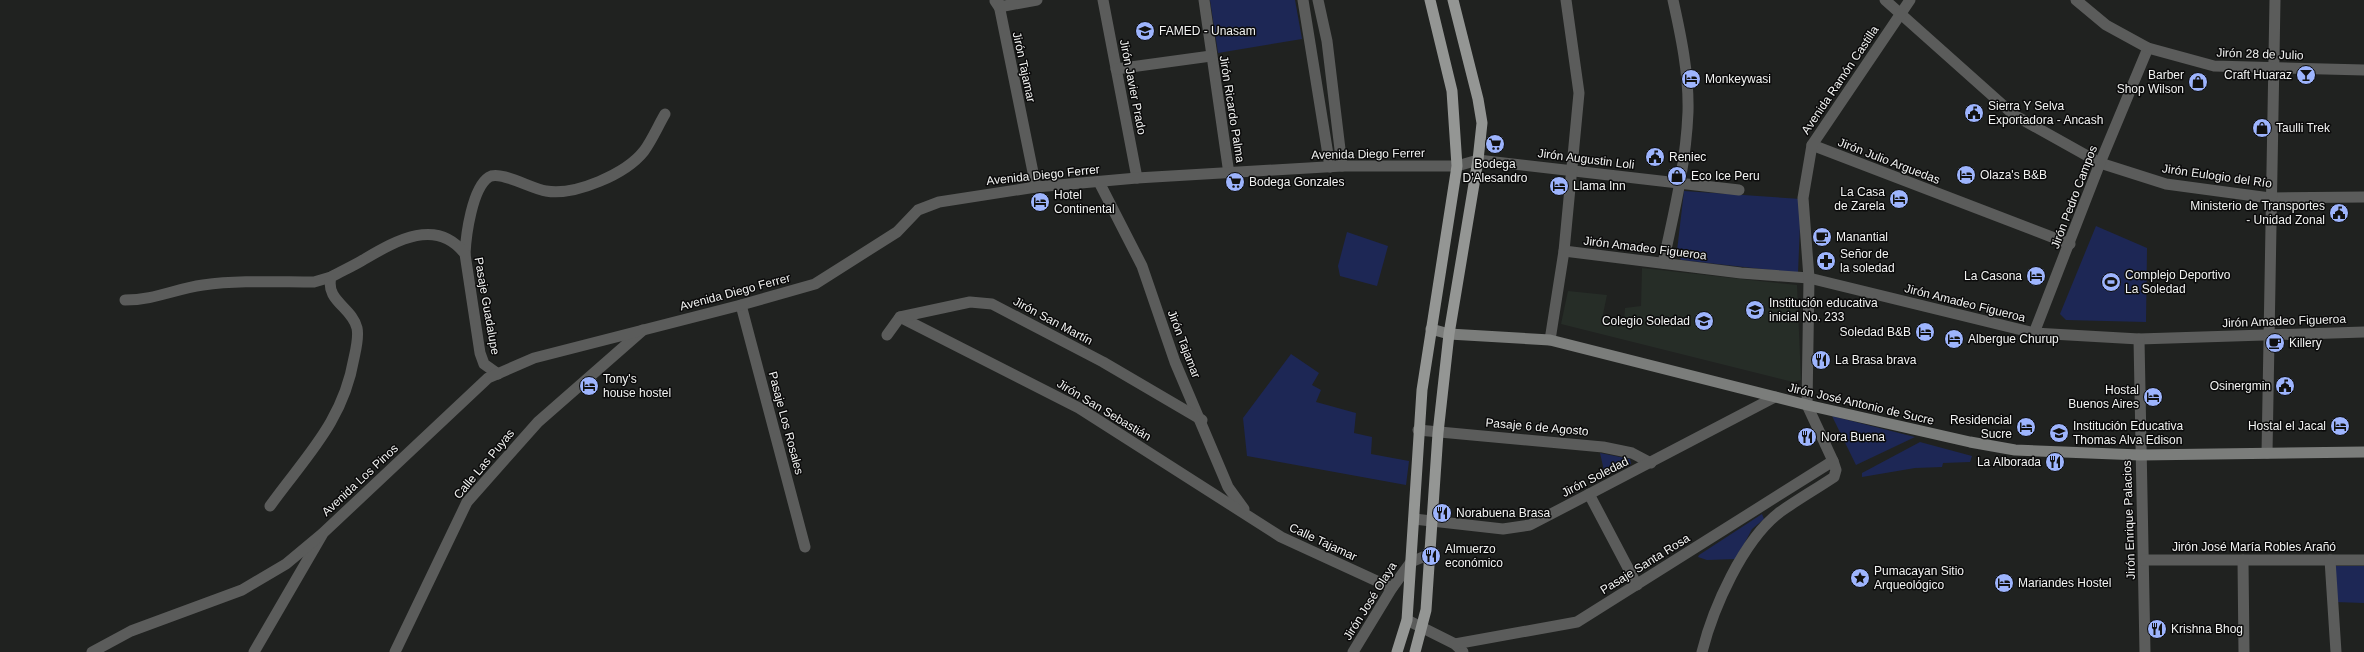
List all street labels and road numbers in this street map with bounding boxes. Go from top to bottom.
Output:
street label: Avenida Ramón Castilla [1798,23,1882,137]
street label: Jirón Tajamar [1010,30,1038,104]
street label: Jirón Javier Prado [1117,38,1149,136]
street label: Jirón 28 de Julio [2216,45,2304,63]
street label: Jirón Ricardo Palma [1217,55,1247,164]
street label: Jirón Julio Arguedas [1836,135,1942,187]
street label: Jirón Pedro Campos [2048,143,2100,251]
street label: Avenida Diego Ferrer [1311,146,1425,162]
street label: Jirón Augustin Loli [1537,146,1635,172]
street label: Jirón Eulogio del Río [2161,161,2273,191]
street label: Avenida Diego Ferrer [986,162,1100,188]
street label: Jirón Amadeo Figueroa [1583,233,1708,263]
street label: Pasaje Guadalupe [472,256,503,356]
street label: Avenida Diego Ferrer [678,271,792,313]
street label: Jirón Amadeo Figueroa [1903,281,2027,325]
street label: Jirón San Martín [1011,294,1095,348]
street label: Jirón Tajamar [1165,308,1203,380]
street label: Jirón Amadeo Figueroa [2222,312,2347,330]
street label: Pasaje Los Rosales [766,370,806,476]
street label: Jirón San Sebastián [1054,376,1154,444]
street label: Jirón José Antonio de Sucre [1787,380,1936,428]
street label: Pasaje 6 de Agosto [1485,416,1589,439]
street label: Calle Las Puyas [451,426,517,502]
street label: Avenida Los Pinos [319,441,401,519]
street label: Jirón Soledad [1559,454,1631,500]
street label: Jirón Enrique Palacios [2120,460,2138,580]
street label: Calle Tajamar [1287,520,1359,564]
street label: Pasaje Santa Rosa [1598,531,1693,597]
street label: Jirón José María Robles Arañó [2172,540,2336,554]
street label: Jirón José Olaya [1340,559,1400,643]

